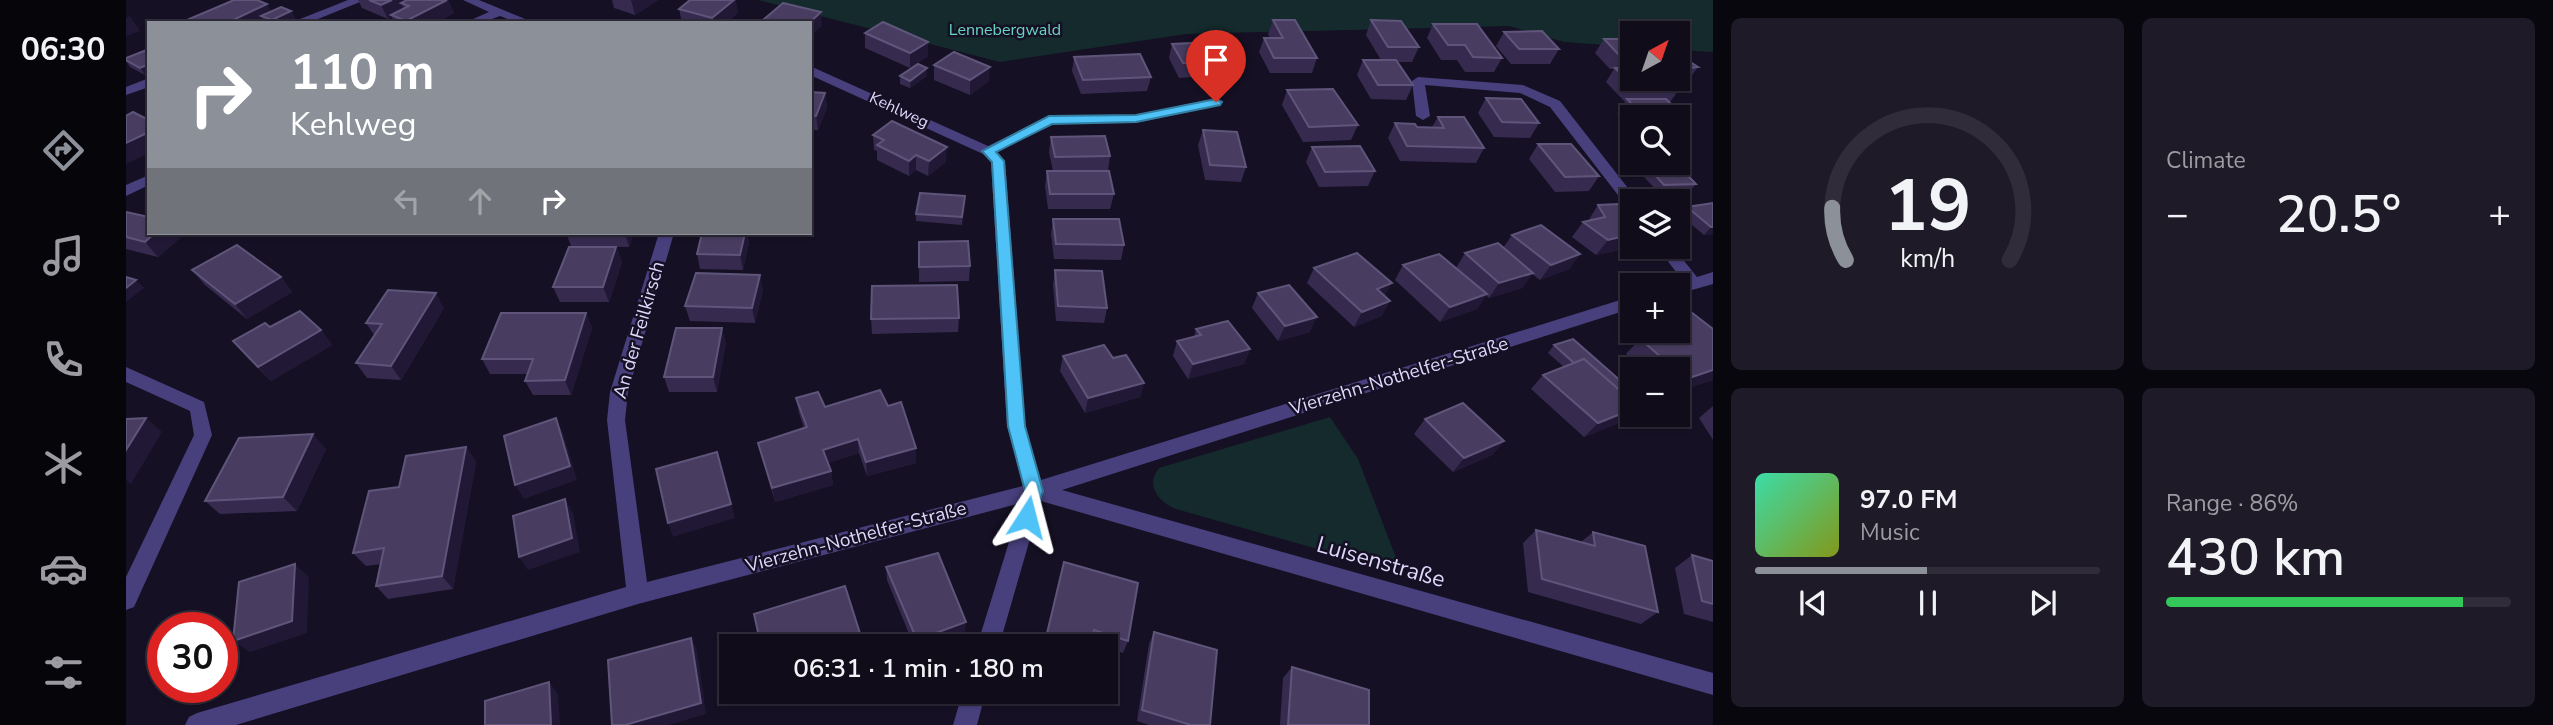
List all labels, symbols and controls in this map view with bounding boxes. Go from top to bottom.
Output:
park label: Lennebergwald [949,19,1061,41]
north arrow [1620,21,1690,91]
map controls [1620,21,1690,427]
text: 06:30 [21,28,105,71]
pin [1186,30,1246,102]
text: 110 m [290,39,434,106]
icon: arrive [1197,41,1235,79]
icon: right [175,49,266,140]
street label: Kehlweg [866,87,932,133]
text: Kehlweg [290,103,416,146]
button: search [1620,105,1690,175]
icon: directions [39,126,88,175]
text: Climate [2166,145,2246,176]
text: 19 [1884,156,1971,256]
text: 20.5° [2276,179,2401,250]
icon: left [388,182,426,220]
icon: ahead [461,182,499,220]
icon: right [534,182,572,220]
button: layers [1620,189,1690,259]
text: − [2166,189,2189,240]
text: + [2488,189,2511,240]
icon: music [39,231,88,280]
text: km/h [1900,242,1955,276]
street label: An der Feilkirsch [607,258,671,402]
button: + [1620,273,1690,343]
street label: Vierzehn-Nothelfer-Straße [1285,330,1512,422]
icon: phone [39,335,88,384]
button: − [1620,357,1690,427]
icon: climate [39,439,88,488]
position arrow [990,480,1064,554]
text: 97.0 FM [1860,482,1957,517]
text: Range · 86% [2166,488,2298,519]
street label: Vierzehn-Nothelfer-Straße [742,495,969,579]
text: Music [1860,517,1920,548]
text: 430 km [2166,522,2345,593]
street label: Luisenstraße [1313,529,1449,595]
icon: car [39,544,88,593]
icon: previous [1794,584,1832,622]
icon: pause [1909,584,1947,622]
icon: next [2024,584,2062,622]
speed limit sign: 30 [147,612,238,703]
icon: filters [39,648,88,697]
text: 06:31 · 1 min · 180 m [793,651,1044,686]

